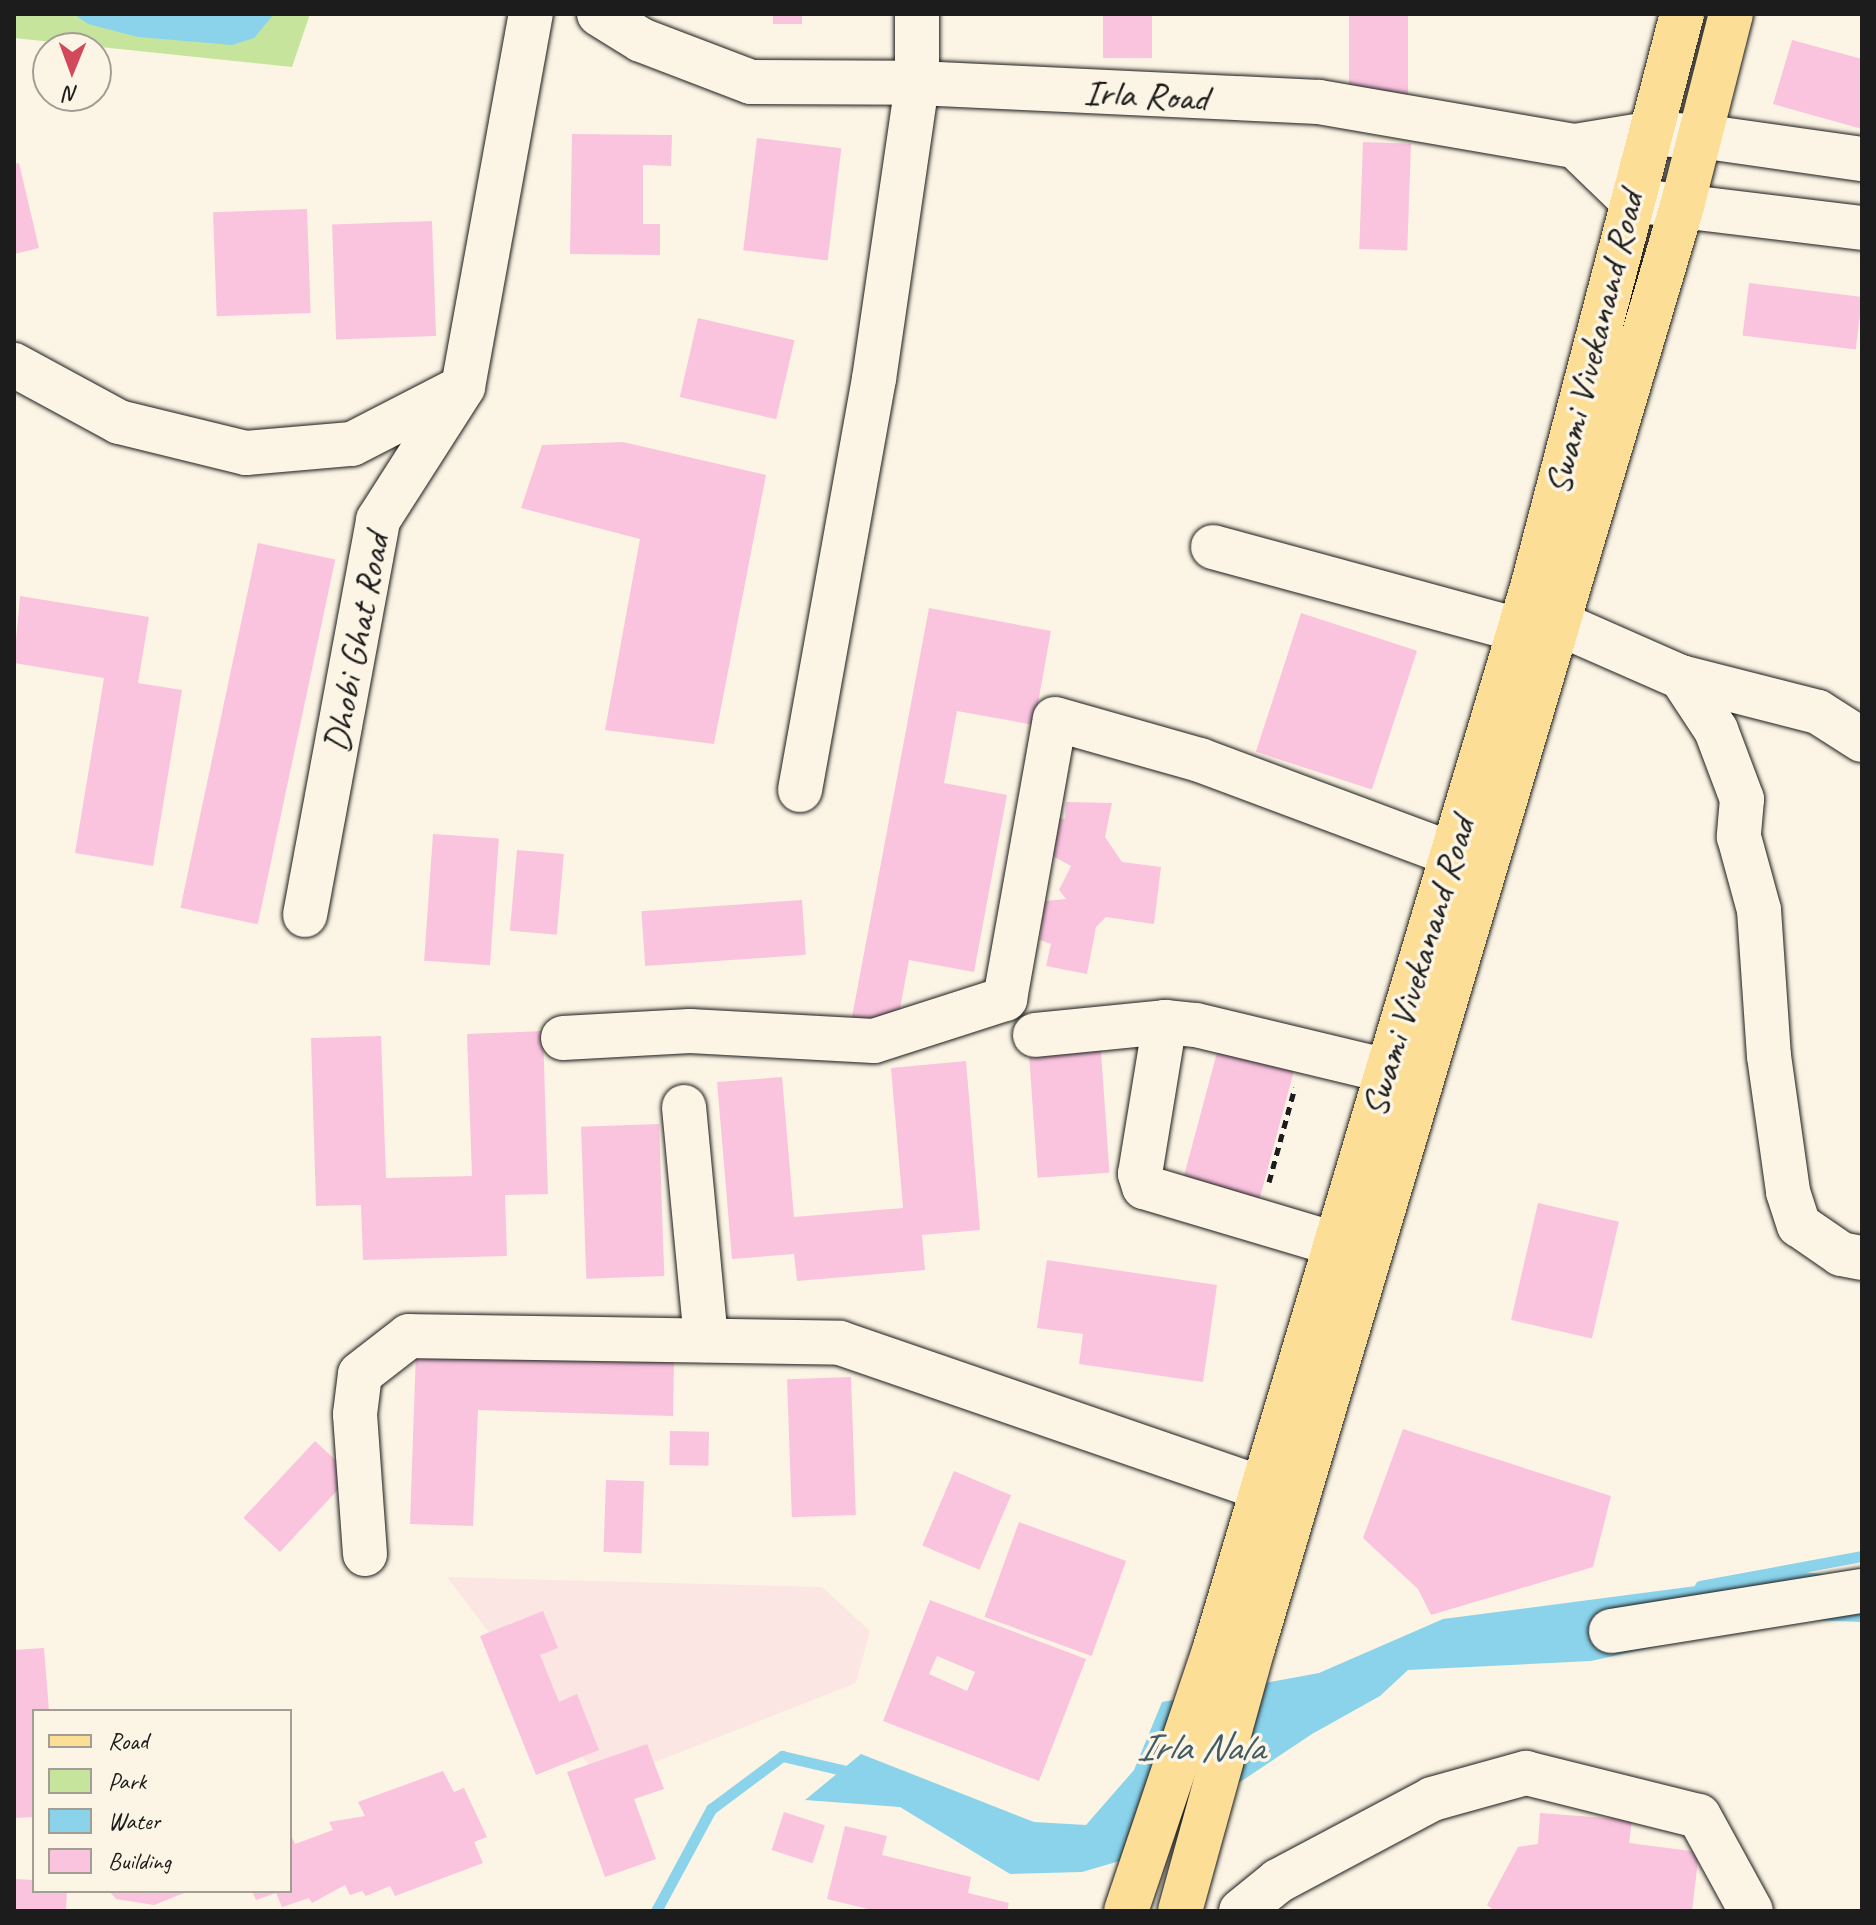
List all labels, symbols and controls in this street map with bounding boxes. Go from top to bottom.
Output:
north arrow [32,32,112,112]
street label: Irla Road [1083,69,1209,121]
text: N [65,80,79,108]
street label: Swami Vivekanand Road [1534,186,1654,500]
street label: Dhobi Ghat Road [312,528,400,758]
street label: Swami Vivekanand Road [1351,811,1485,1123]
legend [32,1709,292,1893]
water label: Irla Nala [1136,1723,1264,1771]
text: Road [108,1726,148,1756]
text: Park [108,1766,146,1796]
text: Water [108,1806,160,1836]
text: Building [108,1846,171,1876]

